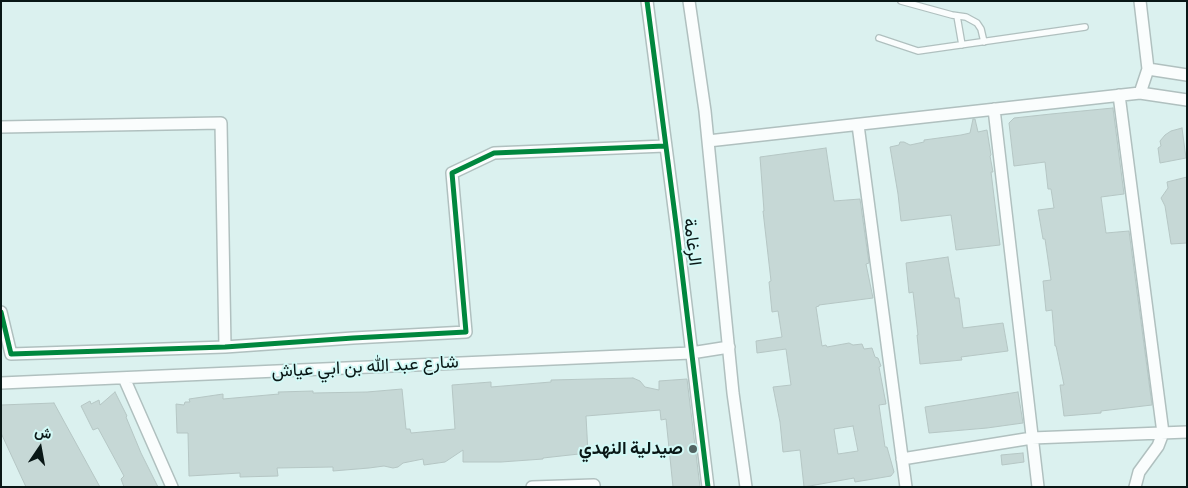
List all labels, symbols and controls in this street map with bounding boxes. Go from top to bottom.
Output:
street label: الرغامة [678,217,706,267]
street label: شارع عبد الله بن ابي عياش [271,351,459,383]
north arrow [15,423,65,473]
text: ش [33,423,53,443]
place label: صيدلية النهدي [579,438,683,460]
marker: صيدلية النهدي [687,443,699,455]

